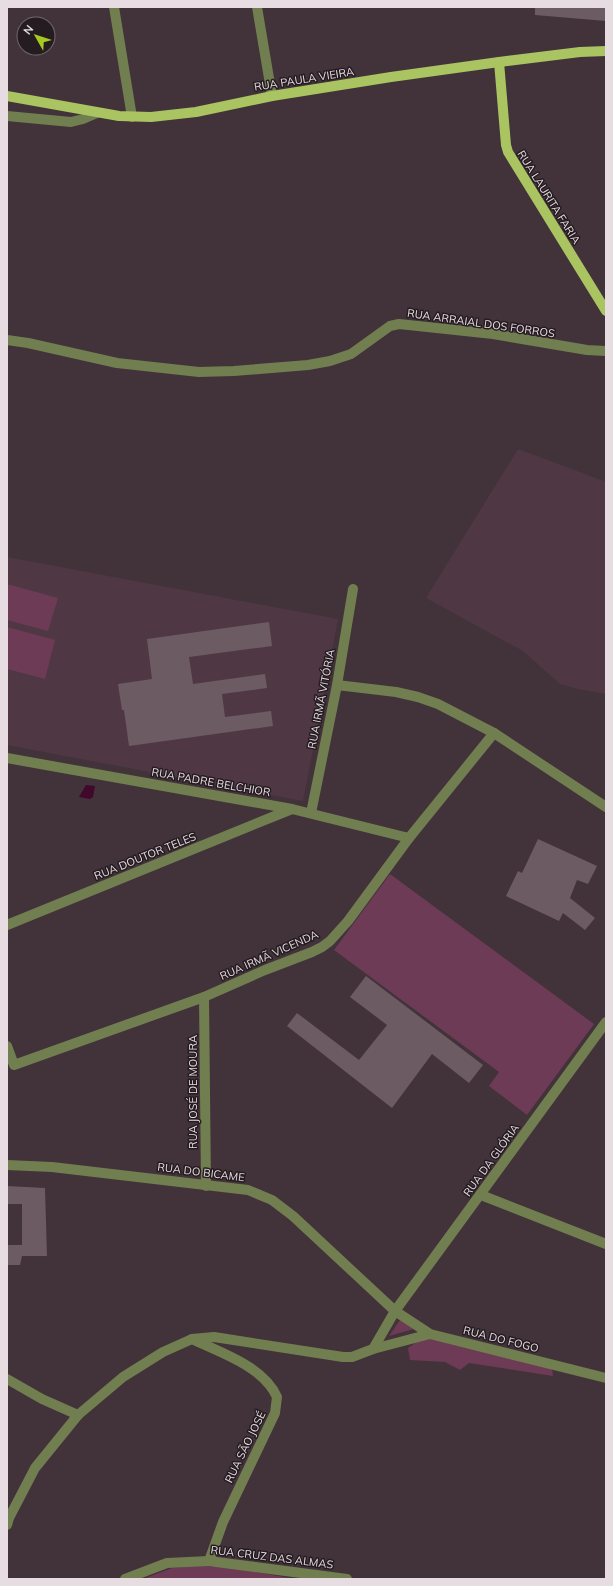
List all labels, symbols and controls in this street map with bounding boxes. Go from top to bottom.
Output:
north arrow [16,16,56,56]
text: N [20,22,36,37]
street label: RUA PAULA VIEIRA [253,64,355,94]
street label: RUA LAURITA FARIA [515,148,583,246]
street label: RUA ARRAIAL DOS FORROS [406,306,556,340]
street label: RUA IRMÃ VITÓRIA [304,648,338,750]
street label: RUA PADRE BELCHIOR [150,765,272,799]
street label: RUA DOUTOR TELES [92,829,198,883]
street label: RUA IRMÃ VICENDA [218,927,320,983]
street label: RUA JOSÉ DE MOURA [186,1035,200,1149]
street label: RUA DA GLÓRIA [460,1121,522,1199]
street label: RUA DO BICAME [157,1160,245,1184]
street label: RUA DO FOGO [462,1323,540,1355]
street label: RUA SÃO JOSÉ [222,1409,268,1485]
street label: RUA CRUZ DAS ALMAS [210,1543,334,1571]

